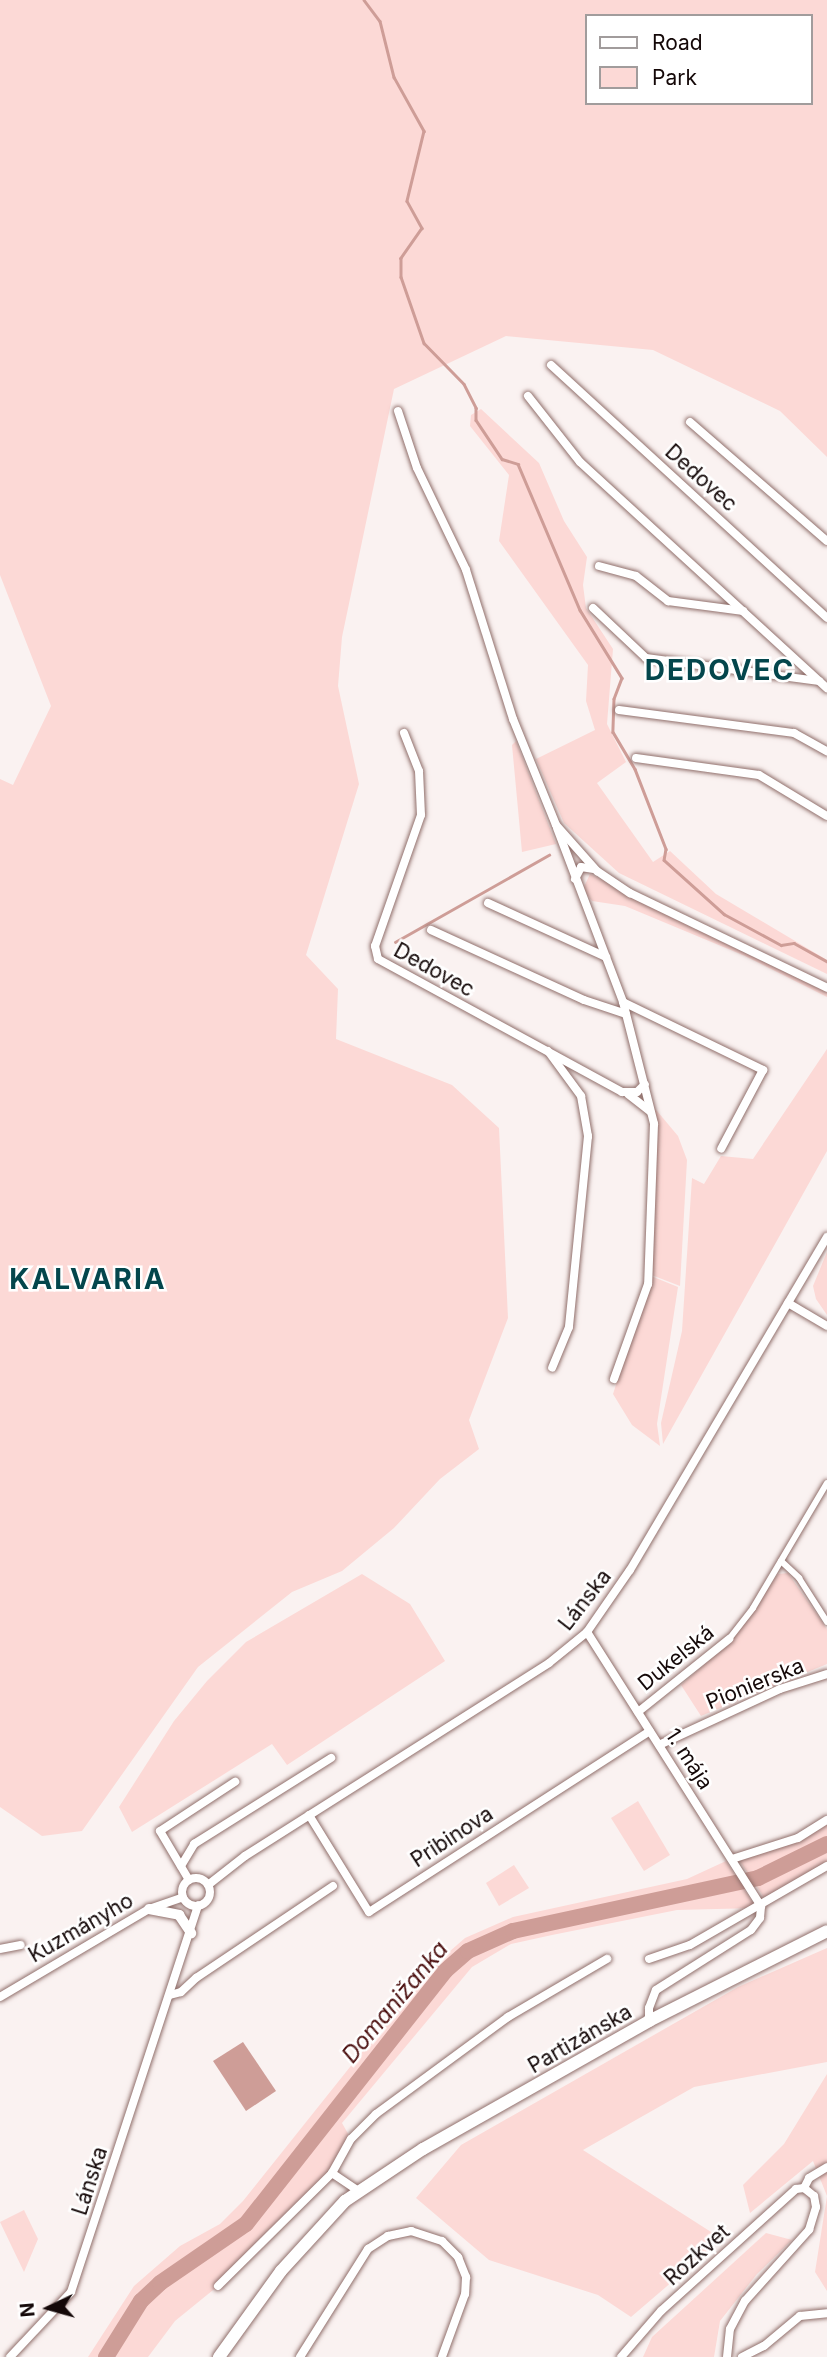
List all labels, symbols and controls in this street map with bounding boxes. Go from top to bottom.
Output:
legend [586,14,813,105]
text: Road [652,30,703,55]
text: Park [652,65,697,90]
street label: Dedovec [660,439,742,517]
district label: DEDOVEC [646,653,794,687]
street label: Dedovec [389,938,479,1002]
district label: KALVARIA [10,1262,166,1296]
street label: Lánska [553,1564,617,1636]
street label: Dukelská [633,1620,719,1696]
street label: Pionierska [702,1653,808,1715]
street label: 1. mája [660,1724,718,1794]
street label: Pribinova [406,1801,498,1873]
street label: Kuzmányho [24,1888,138,1968]
water label: Domanižanka [336,1936,454,2068]
street label: Partizánska [524,1999,636,2079]
street label: Lánska [67,2144,113,2218]
street label: Rozkvet [659,2219,735,2291]
north arrow [14,2273,84,2343]
text: N [15,2302,40,2318]

